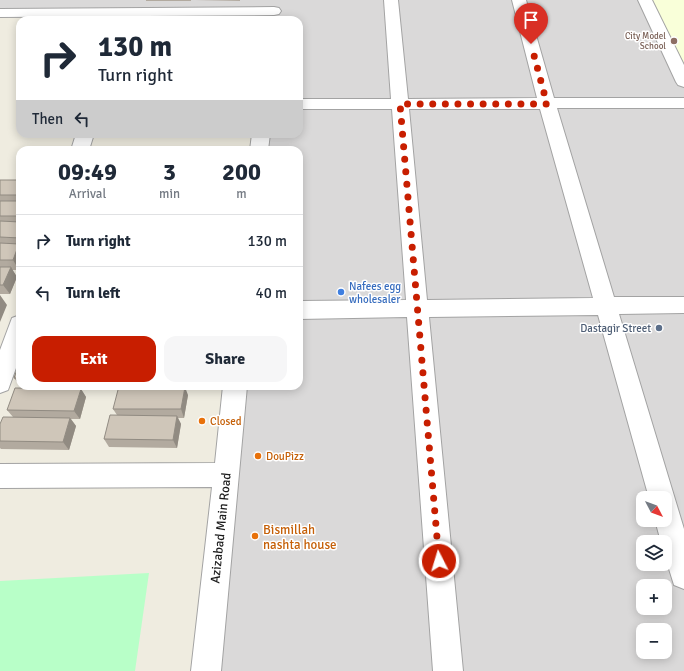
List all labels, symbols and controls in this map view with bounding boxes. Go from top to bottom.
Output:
pin [514,3,548,44]
icon: arrive [520,9,542,31]
text: 130 m [98,30,172,64]
place label: City Model School [625,31,666,52]
icon: right [32,32,84,84]
marker: City Model School [669,36,679,46]
text: Turn right [98,64,173,86]
icon: left [71,108,93,130]
text: Then [32,110,63,128]
text: 09:49 [58,157,117,187]
text: 3 [163,157,176,187]
text: 200 [222,157,261,187]
text: Arrival [69,186,106,202]
text: min [159,186,180,202]
text: m [236,186,247,202]
icon: right [32,230,54,252]
text: Turn right [66,232,131,250]
text: 130 m [247,232,287,250]
place label: Nafees egg wholesaler [349,280,401,306]
icon: left [32,282,54,304]
text: Turn left [66,284,120,302]
text: 40 m [256,284,287,302]
marker: Nafees egg wholesaler [336,287,346,297]
place label: Dastagir Street [580,322,651,335]
marker: Dastagir Street [654,323,664,333]
button: Exit [32,336,156,382]
button: Share [164,336,287,382]
place label: Closed [210,415,242,428]
marker: Closed [197,416,207,426]
place label: DouPizz [266,450,304,463]
marker: DouPizz [253,451,263,461]
street label: Azizabad Main Road [207,472,235,584]
north arrow [636,491,672,527]
map controls [636,491,672,659]
place label: Bismillah nashta house [263,522,337,553]
marker: Bismillah nashta house [250,531,260,541]
button: layers [636,535,672,571]
position arrow [418,540,460,582]
button: + [636,579,672,615]
button: − [636,623,672,659]

